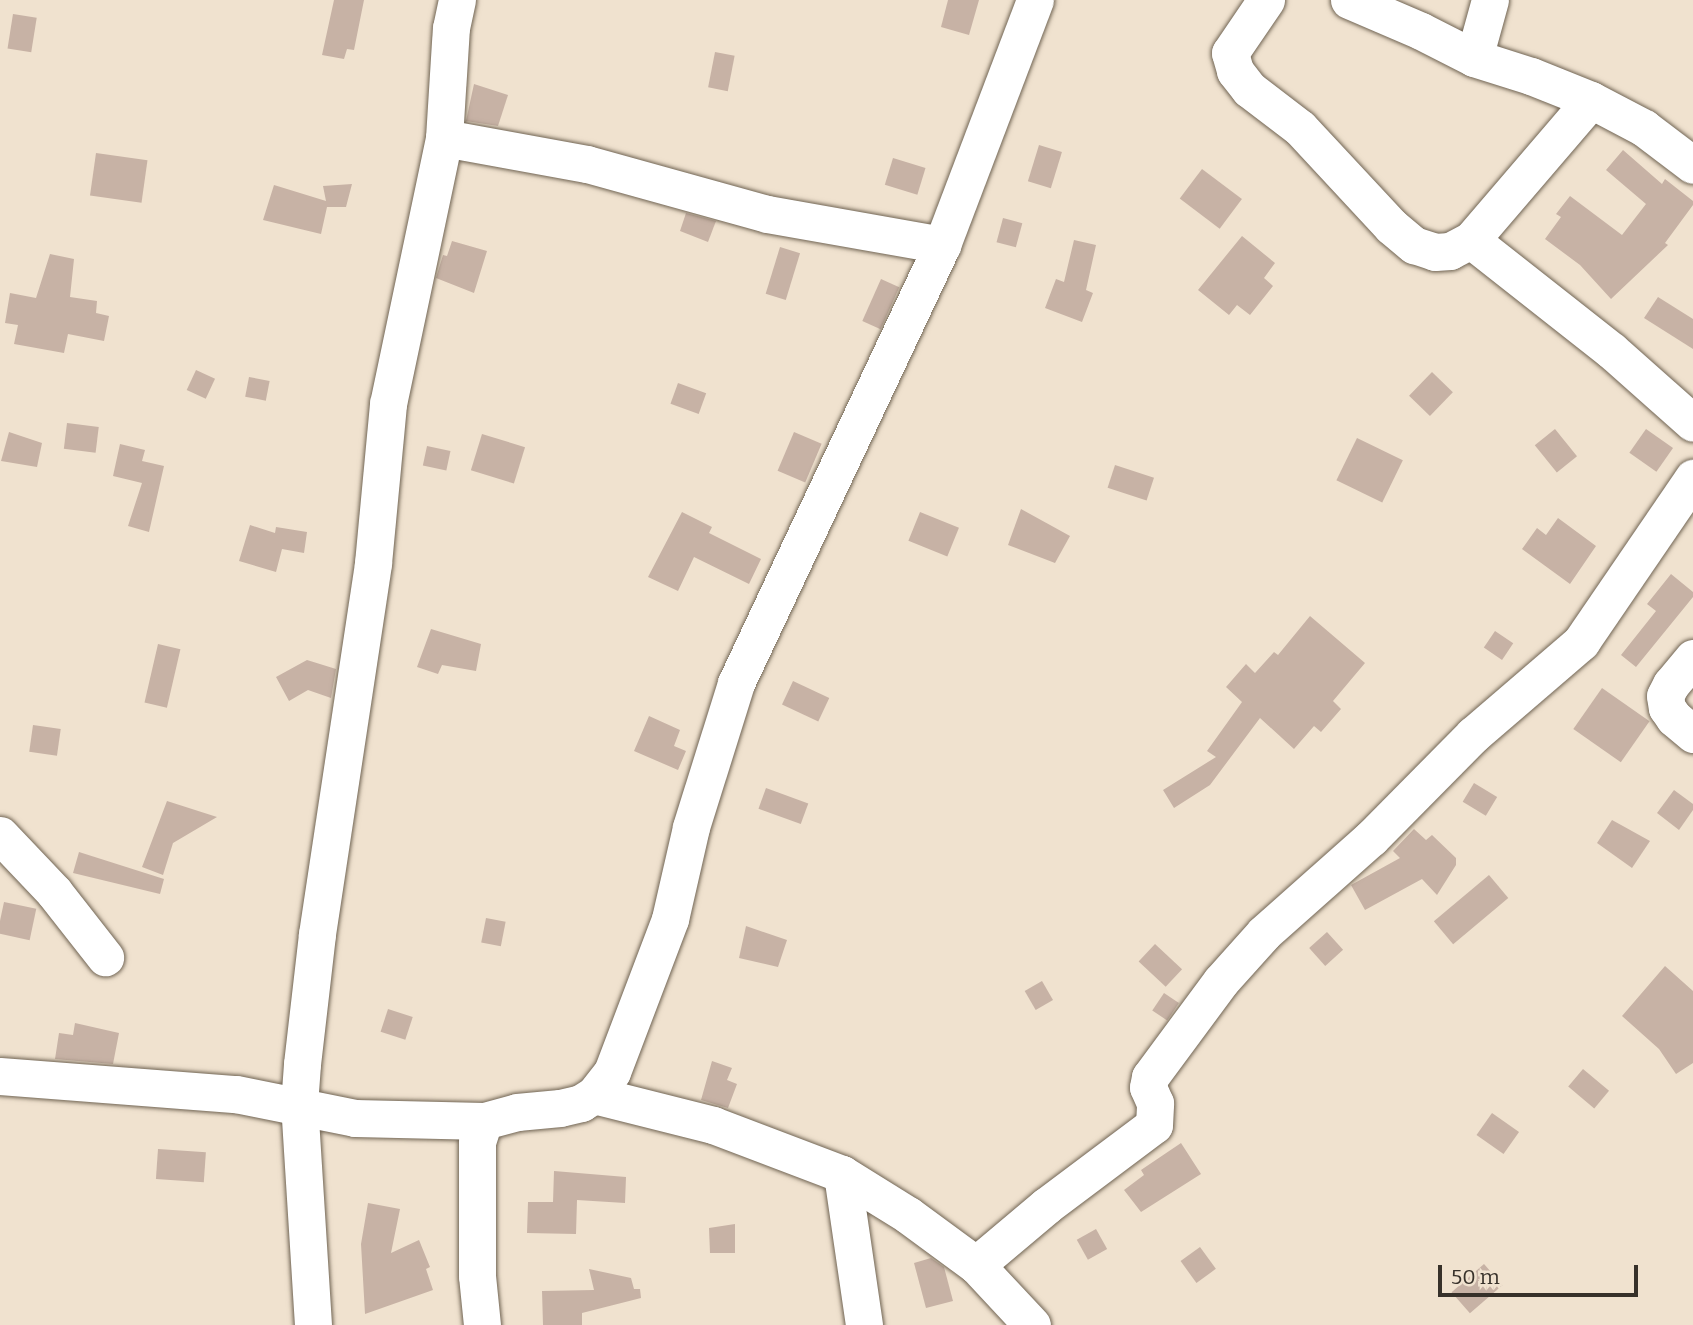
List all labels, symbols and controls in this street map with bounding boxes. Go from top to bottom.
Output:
scale bar [1441,1252,1640,1296]
text: 50 m [1451,1264,1500,1290]

